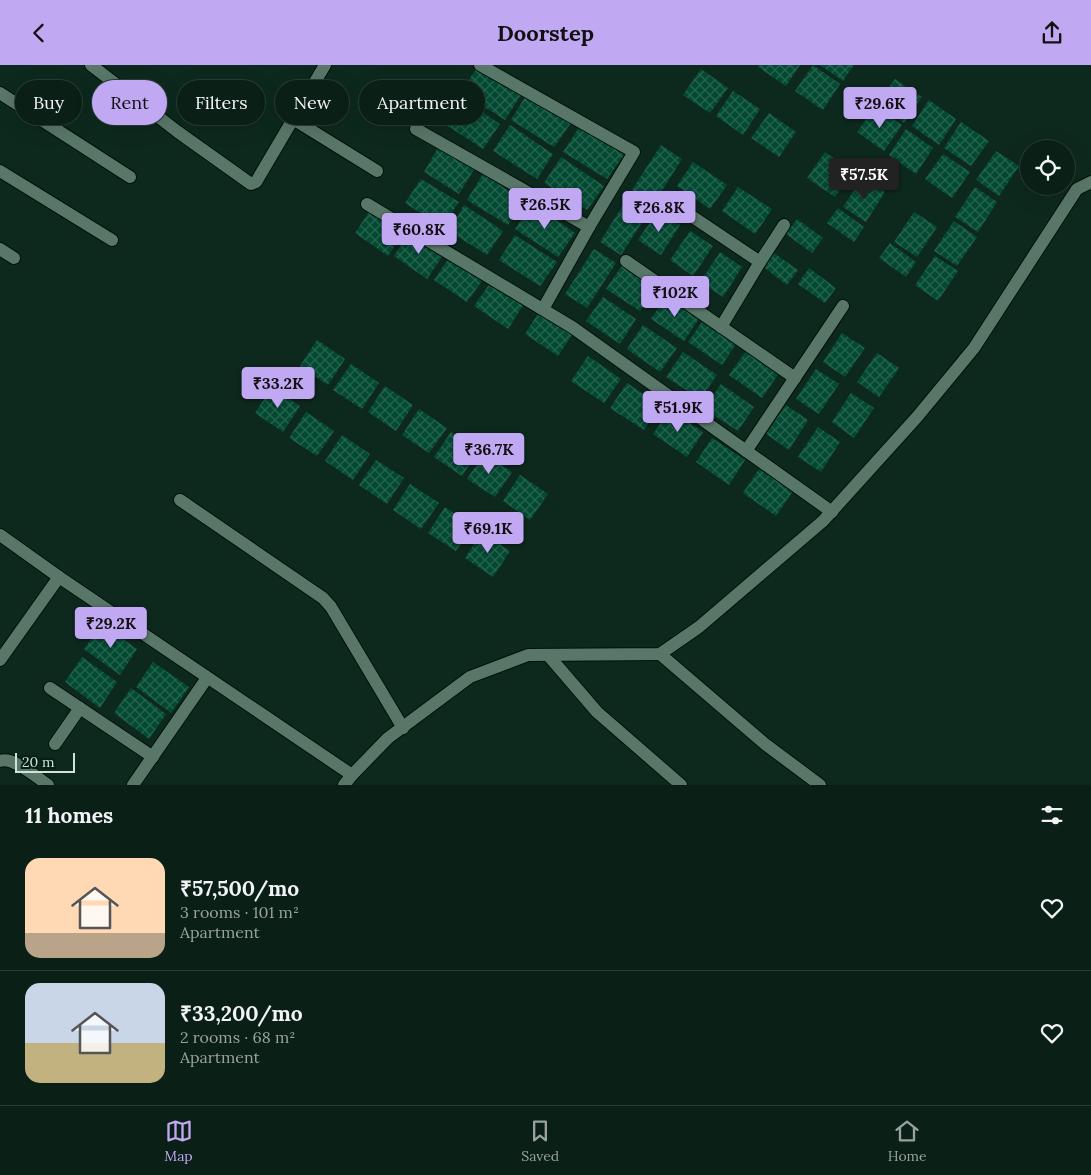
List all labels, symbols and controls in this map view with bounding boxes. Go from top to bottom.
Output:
icon: back [25,19,53,47]
text: Doorstep [497,19,594,47]
icon: share [1038,19,1066,47]
chip: Buy [15,80,82,125]
chip: Rent [92,80,167,125]
chip: Filters [177,80,265,125]
chip: New [275,80,349,125]
chip: Apartment [359,80,485,125]
pin: ₹29.6K [839,87,921,129]
text: ₹29.6K [855,93,905,113]
map controls [1020,140,1075,195]
button: locate [1020,140,1075,195]
pin: ₹57.5K [823,157,905,200]
text: ₹57.5K [840,164,888,184]
pin: ₹26.5K [504,187,586,230]
pin: ₹26.8K [618,191,700,233]
text: ₹26.5K [520,194,570,214]
text: ₹26.8K [633,197,685,217]
pin: ₹60.8K [378,213,460,255]
text: ₹60.8K [393,219,445,239]
pin: ₹102K [640,275,710,318]
text: ₹102K [652,282,698,302]
pin: ₹33.2K [237,367,319,409]
text: ₹33.2K [253,373,303,393]
pin: ₹51.9K [637,391,719,433]
text: ₹51.9K [654,397,702,417]
pin: ₹36.7K [448,433,530,475]
text: ₹36.7K [464,439,514,459]
pin: ₹69.1K [447,511,529,554]
text: ₹69.1K [464,518,512,538]
pin: ₹29.2K [70,607,152,649]
text: ₹29.2K [86,613,136,633]
scale bar [15,750,75,773]
text: 20 m [22,753,54,771]
icon: filters [1038,801,1066,829]
text: 11 homes [25,802,113,829]
text: ₹57,500/mo [180,875,299,902]
icon: home [65,878,125,938]
icon: heart [1038,894,1066,922]
text: 3 rooms · 101 m² [180,902,299,922]
text: Apartment [180,922,260,942]
text: ₹33,200/mo [180,1000,303,1027]
icon: home [65,1003,125,1063]
icon: heart [1038,1019,1066,1047]
text: 2 rooms · 68 m² [180,1027,295,1047]
text: Apartment [180,1047,260,1067]
tab: Map [164,1117,193,1165]
tab: Saved [521,1117,559,1165]
tab: Home [888,1117,927,1165]

